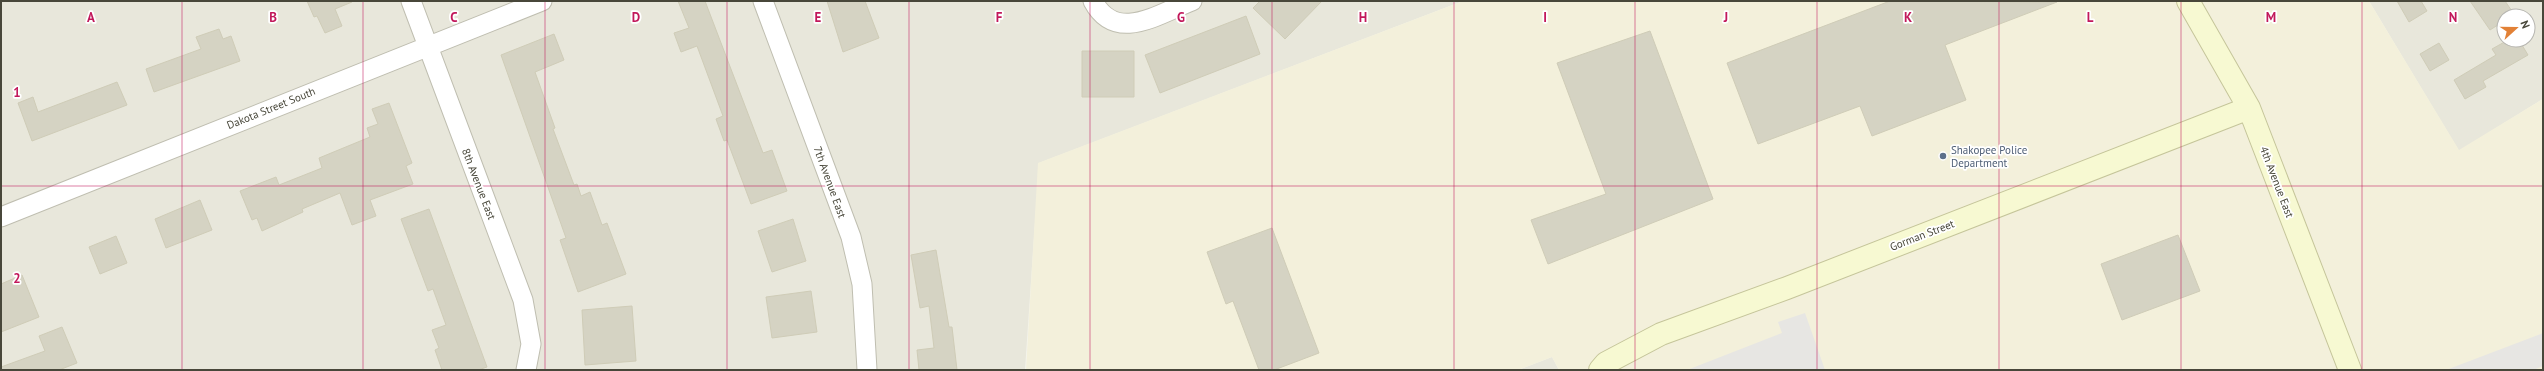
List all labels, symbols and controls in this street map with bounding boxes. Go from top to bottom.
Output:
north arrow [2496,8,2536,48]
text: A [87,9,95,26]
text: B [269,9,277,26]
text: C [450,9,458,26]
text: D [632,9,640,26]
text: E [815,9,822,26]
text: F [996,9,1003,26]
text: G [1177,9,1185,26]
text: H [1359,9,1367,26]
text: I [1543,9,1547,26]
text: J [1723,9,1728,26]
text: K [1904,9,1912,26]
text: L [2087,9,2094,26]
text: M [2266,9,2276,26]
text: N [2449,9,2457,26]
text: N [2518,19,2533,30]
text: 1 [13,84,21,101]
street label: Dakota Street South [225,84,317,132]
place label: Shakopee Police Department [1951,143,2028,170]
street label: 7th Avenue East [811,144,850,220]
street label: 4th Avenue East [2257,144,2297,220]
street label: 8th Avenue East [459,146,499,222]
marker: Shakopee Police Department [1938,151,1948,161]
street label: Gorman Street [1888,216,1956,254]
text: 2 [13,270,21,287]

